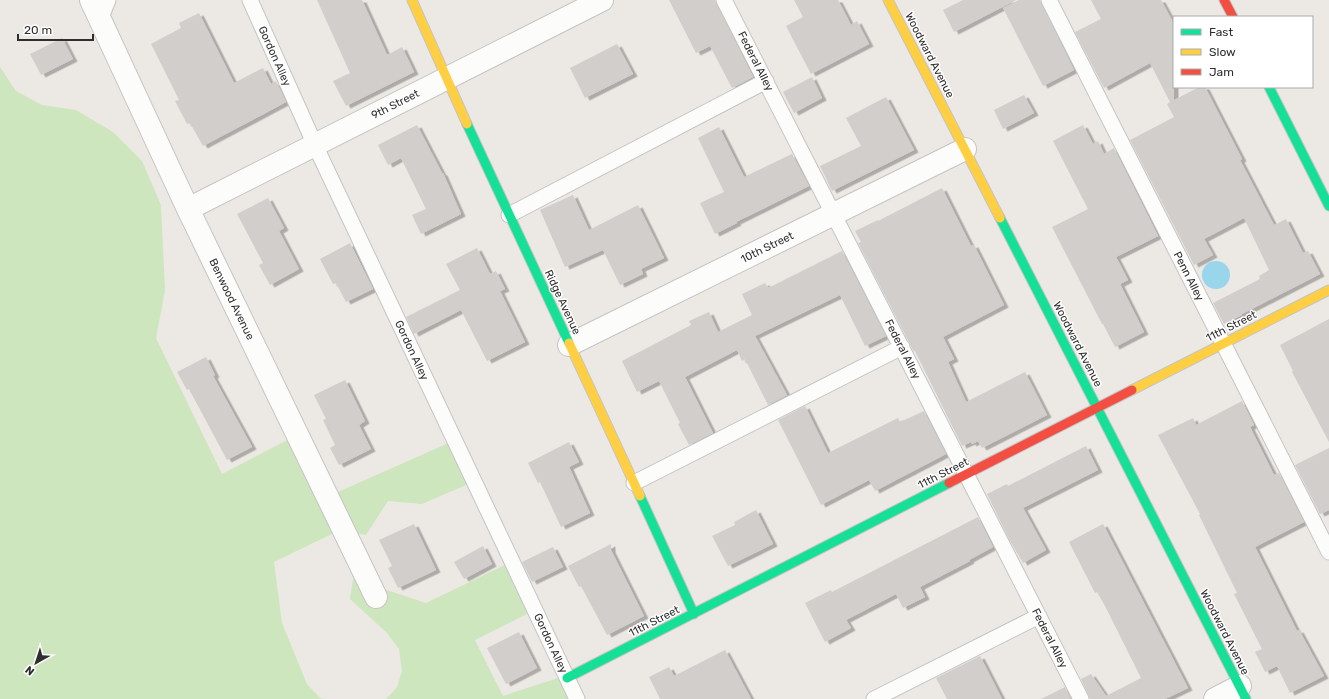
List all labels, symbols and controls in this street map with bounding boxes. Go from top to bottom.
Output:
street label: Woodward Avenue [902,10,957,100]
scale bar [18,16,93,42]
legend [1173,16,1313,88]
text: 20 m [24,23,52,37]
street label: Gordon Alley [255,24,294,88]
text: Fast [1209,25,1233,39]
street label: Federal Alley [735,29,776,93]
text: Slow [1209,45,1236,59]
text: Jam [1209,65,1234,79]
street label: 9th Street [369,87,422,122]
street label: 10th Street [739,229,796,266]
street label: Penn Alley [1171,249,1207,303]
street label: Benwood Avenue [206,256,257,342]
street label: Ridge Avenue [542,268,583,337]
street label: Woodward Avenue [1050,299,1105,389]
street label: 11th Street [1204,308,1259,345]
street label: Federal Alley [882,317,923,381]
street label: Gordon Alley [392,318,431,382]
street label: 11th Street [916,455,971,492]
street label: Woodward Avenue [1197,587,1252,677]
street label: 11th Street [627,603,682,640]
street label: Federal Alley [1029,606,1070,670]
street label: Gordon Alley [531,611,570,675]
north arrow [16,643,56,683]
text: N [23,663,37,678]

